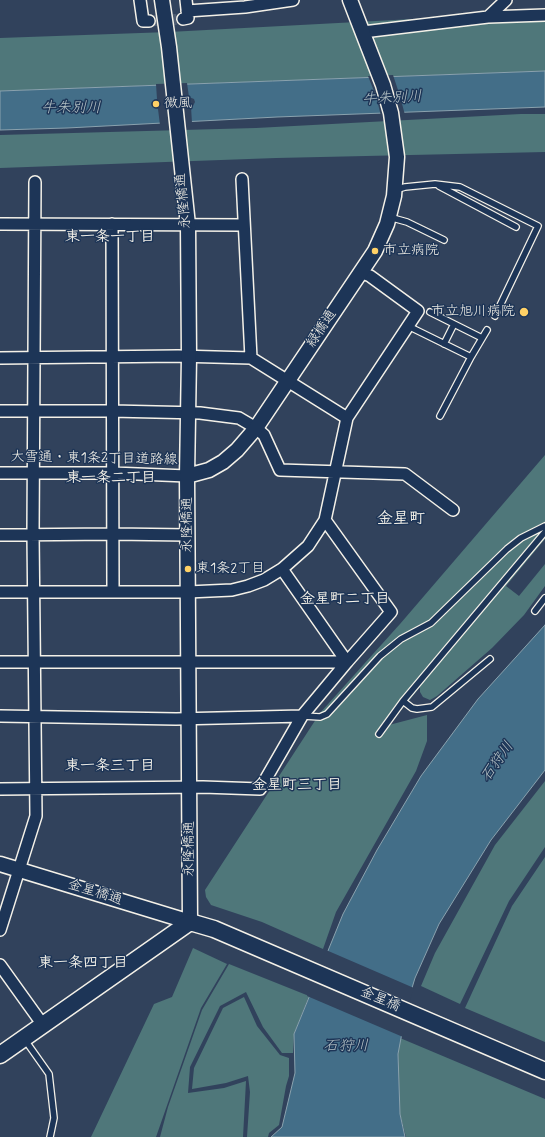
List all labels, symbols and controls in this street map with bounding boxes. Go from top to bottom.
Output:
water label: 牛朱別川 [362,88,422,110]
place label: 微風 [164,96,192,112]
marker: 微風 [151,99,161,109]
water label: 牛朱別川 [41,100,101,118]
street label: 永隆橋通 [173,172,195,230]
district label: 東一条一丁目 [65,229,155,247]
place label: 市立病院 [383,243,439,259]
marker: 市立病院 [370,246,380,256]
place label: 市立旭川病院 [431,304,515,320]
marker: 市立旭川病院 [518,306,530,318]
street label: 緑橋通 [303,307,341,351]
street label: 大雪通・東1条2丁目道路線 [10,449,178,469]
district label: 東一条二丁目 [66,470,156,488]
street label: 永隆橋通 [180,497,196,553]
district label: 金星町 [377,510,425,530]
place label: 東1条2丁目 [196,561,265,577]
marker: 東1条2丁目 [183,564,193,574]
district label: 金星町二丁目 [300,591,390,609]
water label: 石狩川 [478,738,518,786]
district label: 東一条三丁目 [65,758,155,776]
district label: 金星町三丁目 [252,777,342,795]
street label: 永隆橋通 [182,821,198,877]
street label: 金星橋通 [66,877,124,909]
district label: 東一条四丁目 [38,955,128,973]
street label: 金星橋 [357,984,403,1016]
water label: 石狩川 [324,1038,368,1056]

